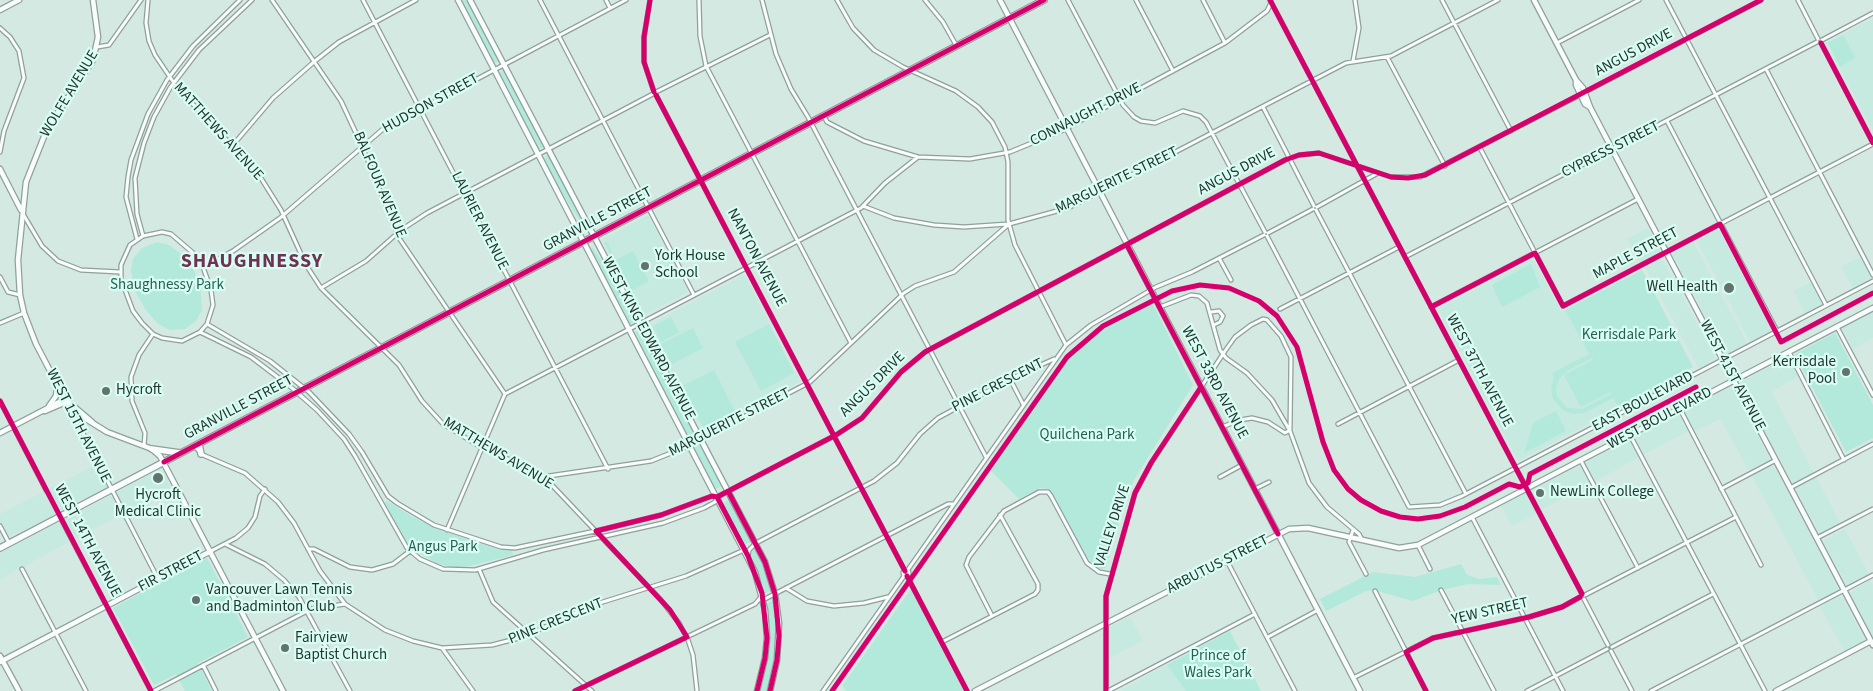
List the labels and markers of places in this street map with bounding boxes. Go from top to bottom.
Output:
place label: York House School [655,248,725,283]
marker: York House School [639,260,651,272]
place label: Well Health [1646,279,1718,297]
marker: Well Health [1722,281,1736,295]
place label: Kerrisdale Pool [1772,354,1836,389]
marker: Kerrisdale Pool [1840,366,1852,378]
place label: Hycroft [116,382,162,400]
marker: Hycroft [100,385,112,397]
marker: Hycroft Medical Clinic [151,471,165,485]
place label: NewLink College [1550,484,1654,502]
place label: Hycroft Medical Clinic [115,487,201,522]
marker: NewLink College [1534,487,1546,499]
place label: Vancouver Lawn Tennis and Badminton Club [206,582,352,617]
marker: Vancouver Lawn Tennis and Badminton Club [190,594,202,606]
place label: Fairview Baptist Church [295,630,387,665]
marker: Fairview Baptist Church [279,642,291,654]

